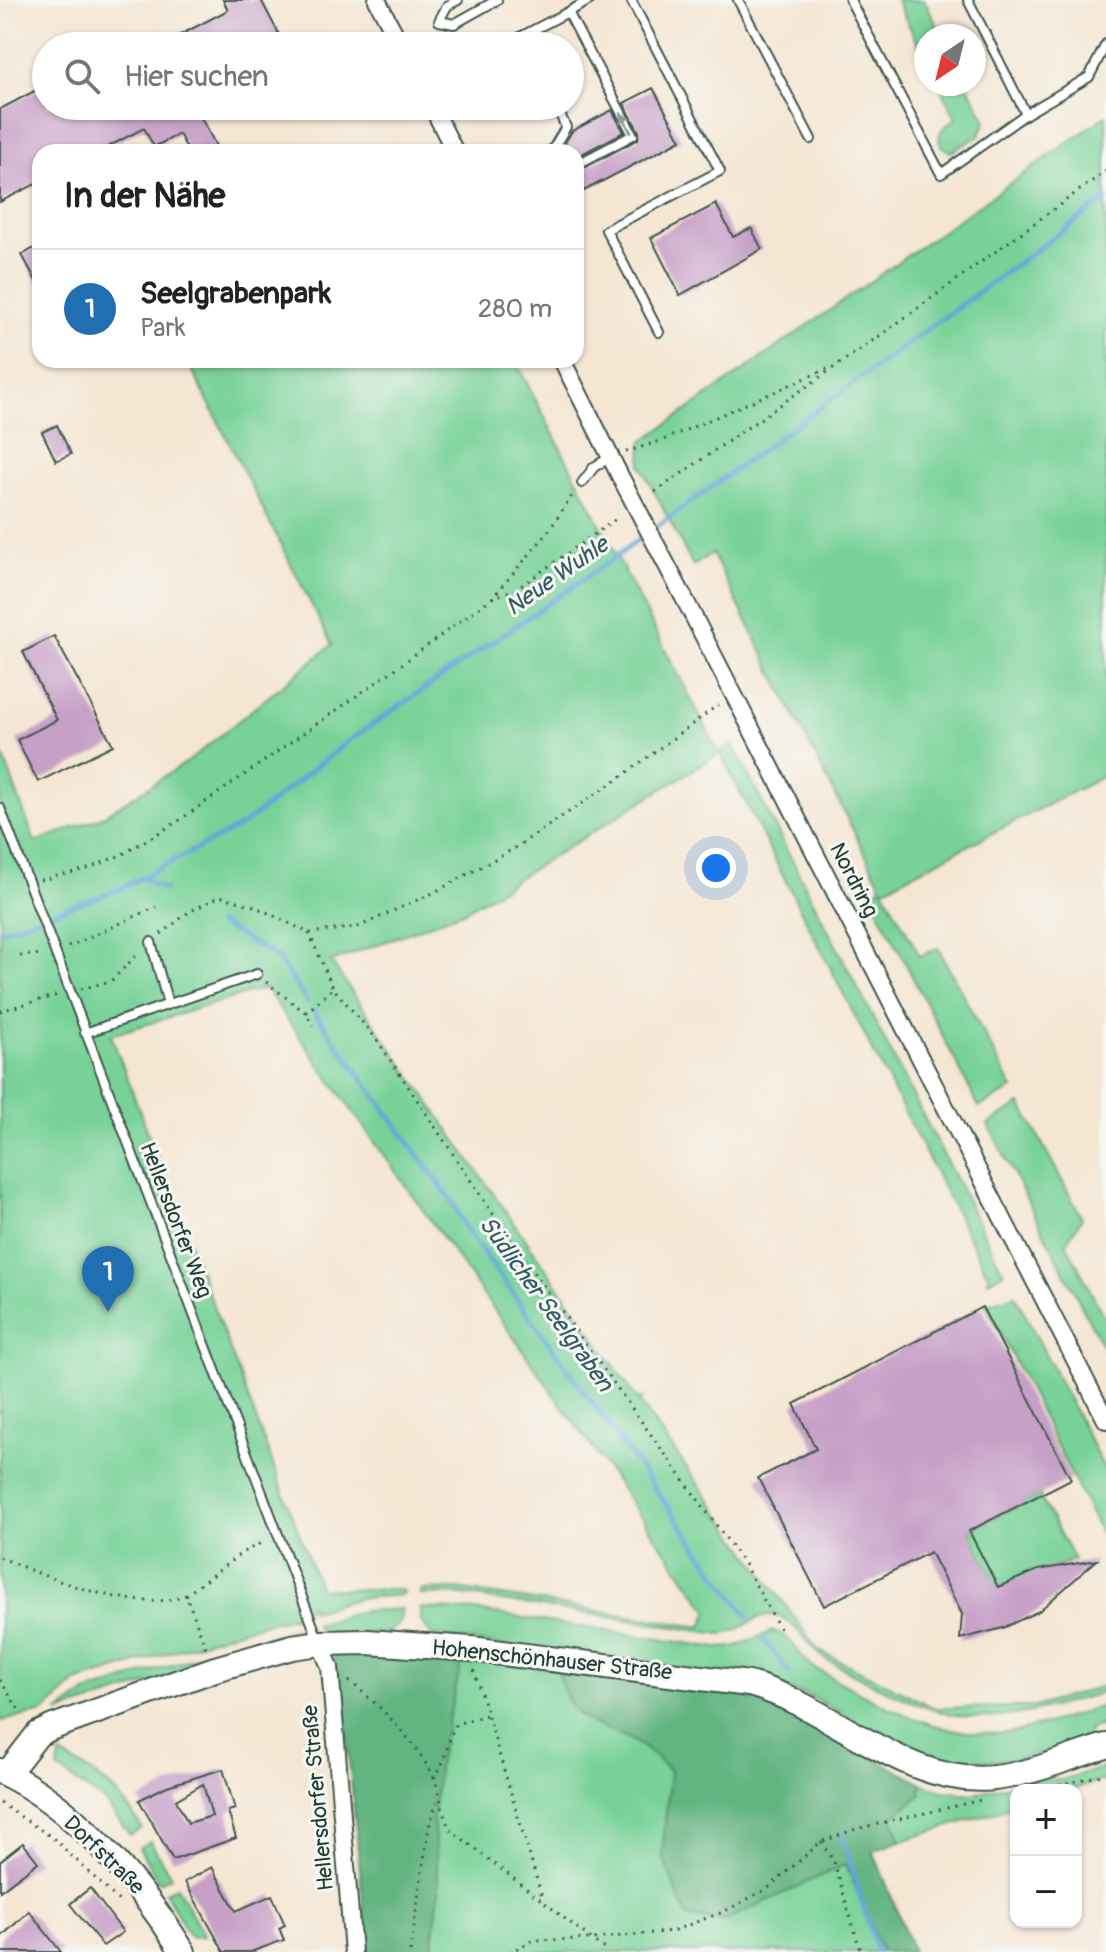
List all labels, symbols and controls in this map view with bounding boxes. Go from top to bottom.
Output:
north arrow [914,24,986,96]
search box [32,32,584,120]
icon: search [60,54,104,98]
text: Hier suchen [124,58,269,95]
one-way arrow [620,111,633,134]
text: In der Nähe [64,175,225,218]
text: Seelgrabenpark [140,275,331,312]
text: 1 [85,293,95,325]
text: 280 m [478,293,552,325]
text: Park [140,312,186,344]
water label: Neue Wuhle [500,529,616,622]
street label: Nordring [823,838,885,922]
your location [696,848,736,888]
street label: Hellersdorfer Weg [133,1138,219,1302]
water label: Südlicher Seelgraben [473,1211,620,1398]
pin: 1 [82,1246,134,1312]
street label: Hohenschönhauser Straße [431,1633,674,1687]
street label: Hellersdorfer Straße [296,1704,340,1892]
map controls [1010,1784,1082,1928]
button: + [1010,1784,1082,1856]
street label: Dorfstraße [58,1809,151,1901]
button: − [1010,1856,1082,1928]

